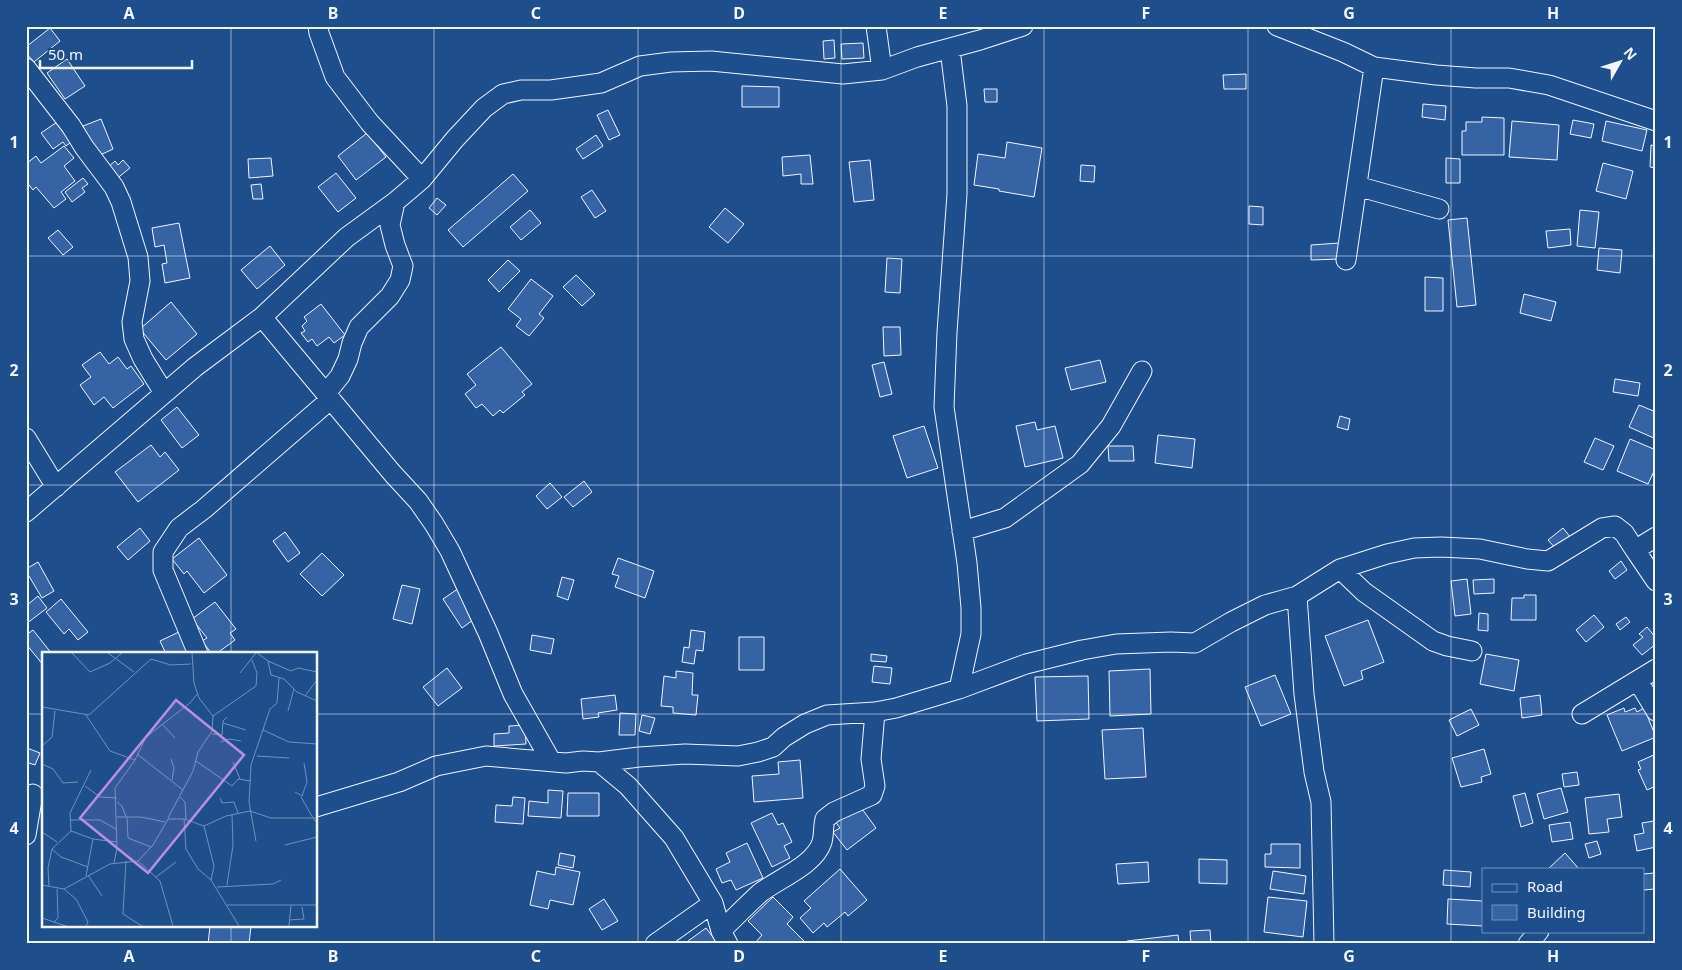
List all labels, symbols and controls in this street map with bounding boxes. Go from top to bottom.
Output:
text: A [123,2,135,24]
text: B [328,2,338,24]
text: C [531,2,541,24]
text: D [733,2,745,24]
text: E [939,2,948,24]
text: F [1142,2,1150,24]
text: G [1343,2,1355,24]
text: H [1547,2,1559,24]
scale bar [40,38,192,70]
north arrow [1594,38,1644,88]
text: N [1620,43,1641,64]
text: 50 m [48,44,83,64]
text: 1 [9,131,19,153]
text: 1 [1663,131,1673,153]
text: 2 [9,359,19,381]
text: 2 [1663,359,1673,381]
text: 3 [9,588,19,610]
text: 3 [1663,588,1673,610]
inset map [42,652,318,928]
text: 4 [9,817,19,839]
text: 4 [1663,817,1673,839]
legend [1482,868,1644,932]
text: Road [1527,876,1563,896]
text: Building [1527,902,1585,922]
text: A [123,945,135,967]
text: B [328,945,338,967]
text: C [531,945,541,967]
text: D [733,945,745,967]
text: E [939,945,948,967]
text: F [1142,945,1150,967]
text: G [1343,945,1355,967]
text: H [1547,945,1559,967]

